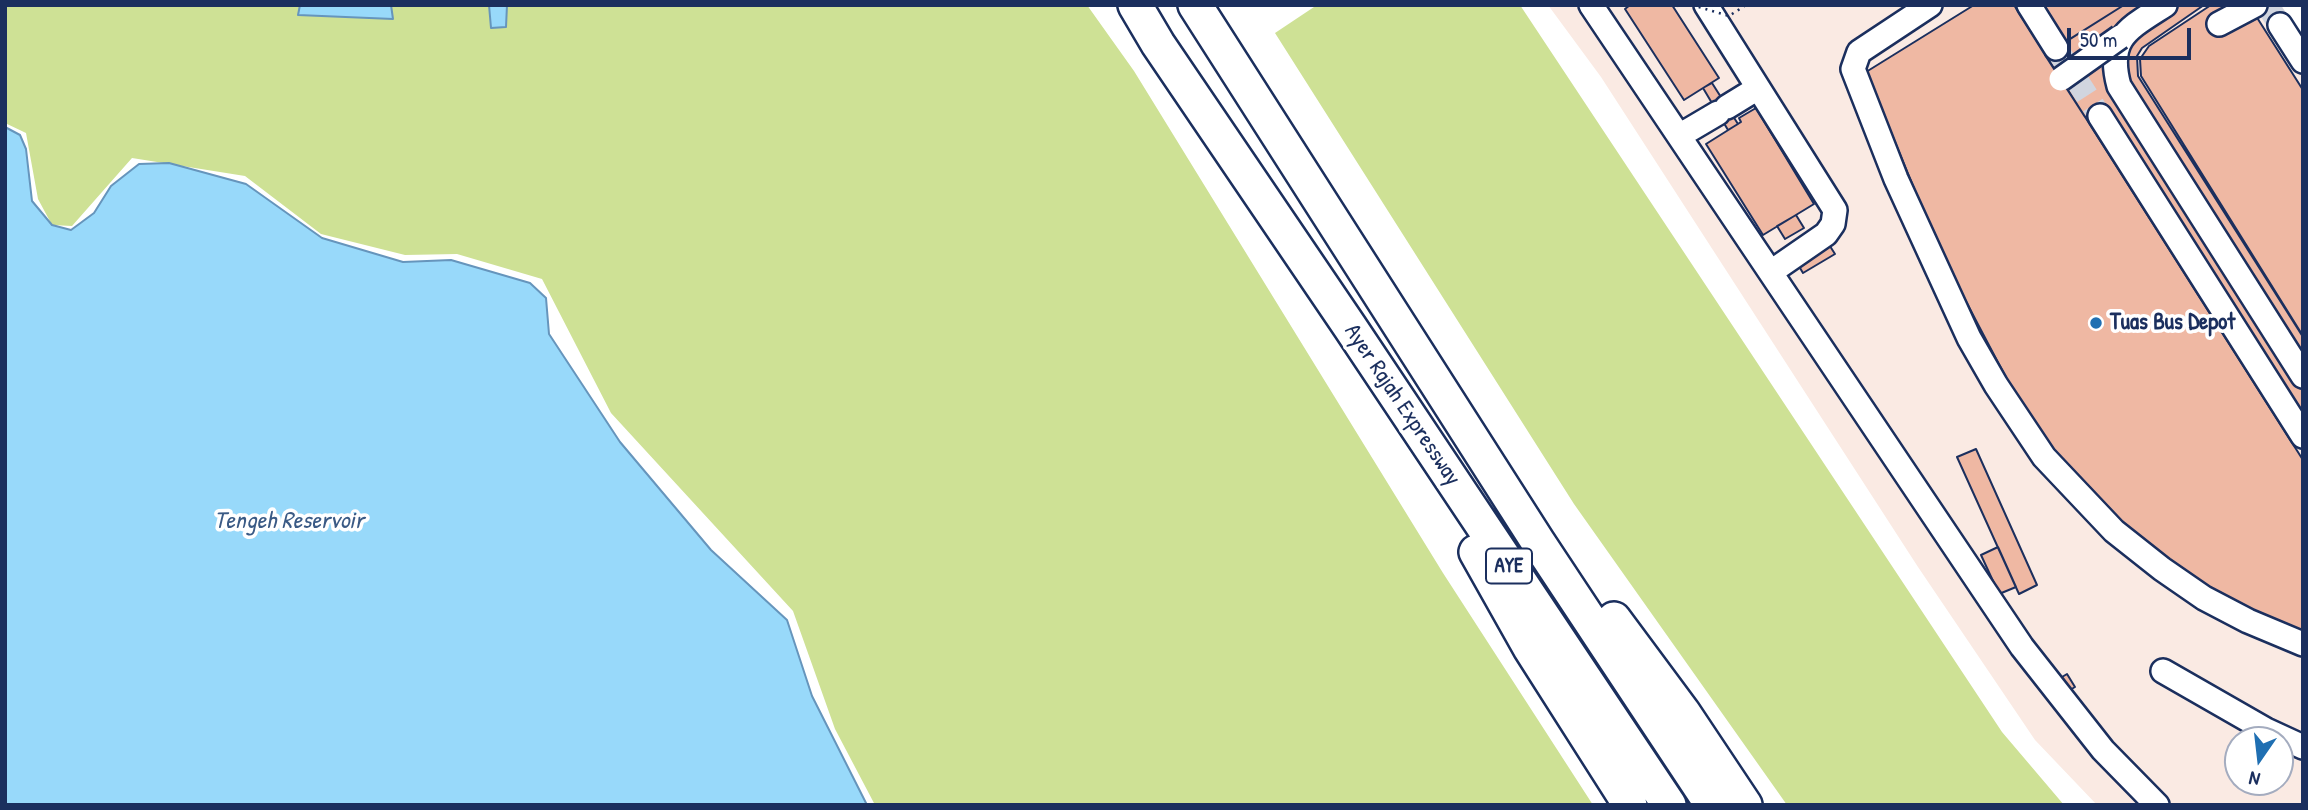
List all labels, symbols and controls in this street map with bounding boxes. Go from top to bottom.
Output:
scale bar [2070,14,2194,58]
text: 50 m [2080,25,2117,54]
place label: Tuas Bus Depot [2110,309,2235,337]
marker: Tuas Bus Depot [2088,315,2104,331]
street label: Ayer Rajah Expressway [1338,319,1466,491]
water label: Tengeh Reservoir [214,508,364,536]
road number: AYE [1486,548,1532,584]
north arrow [2224,726,2294,796]
text: N [2246,766,2262,793]

